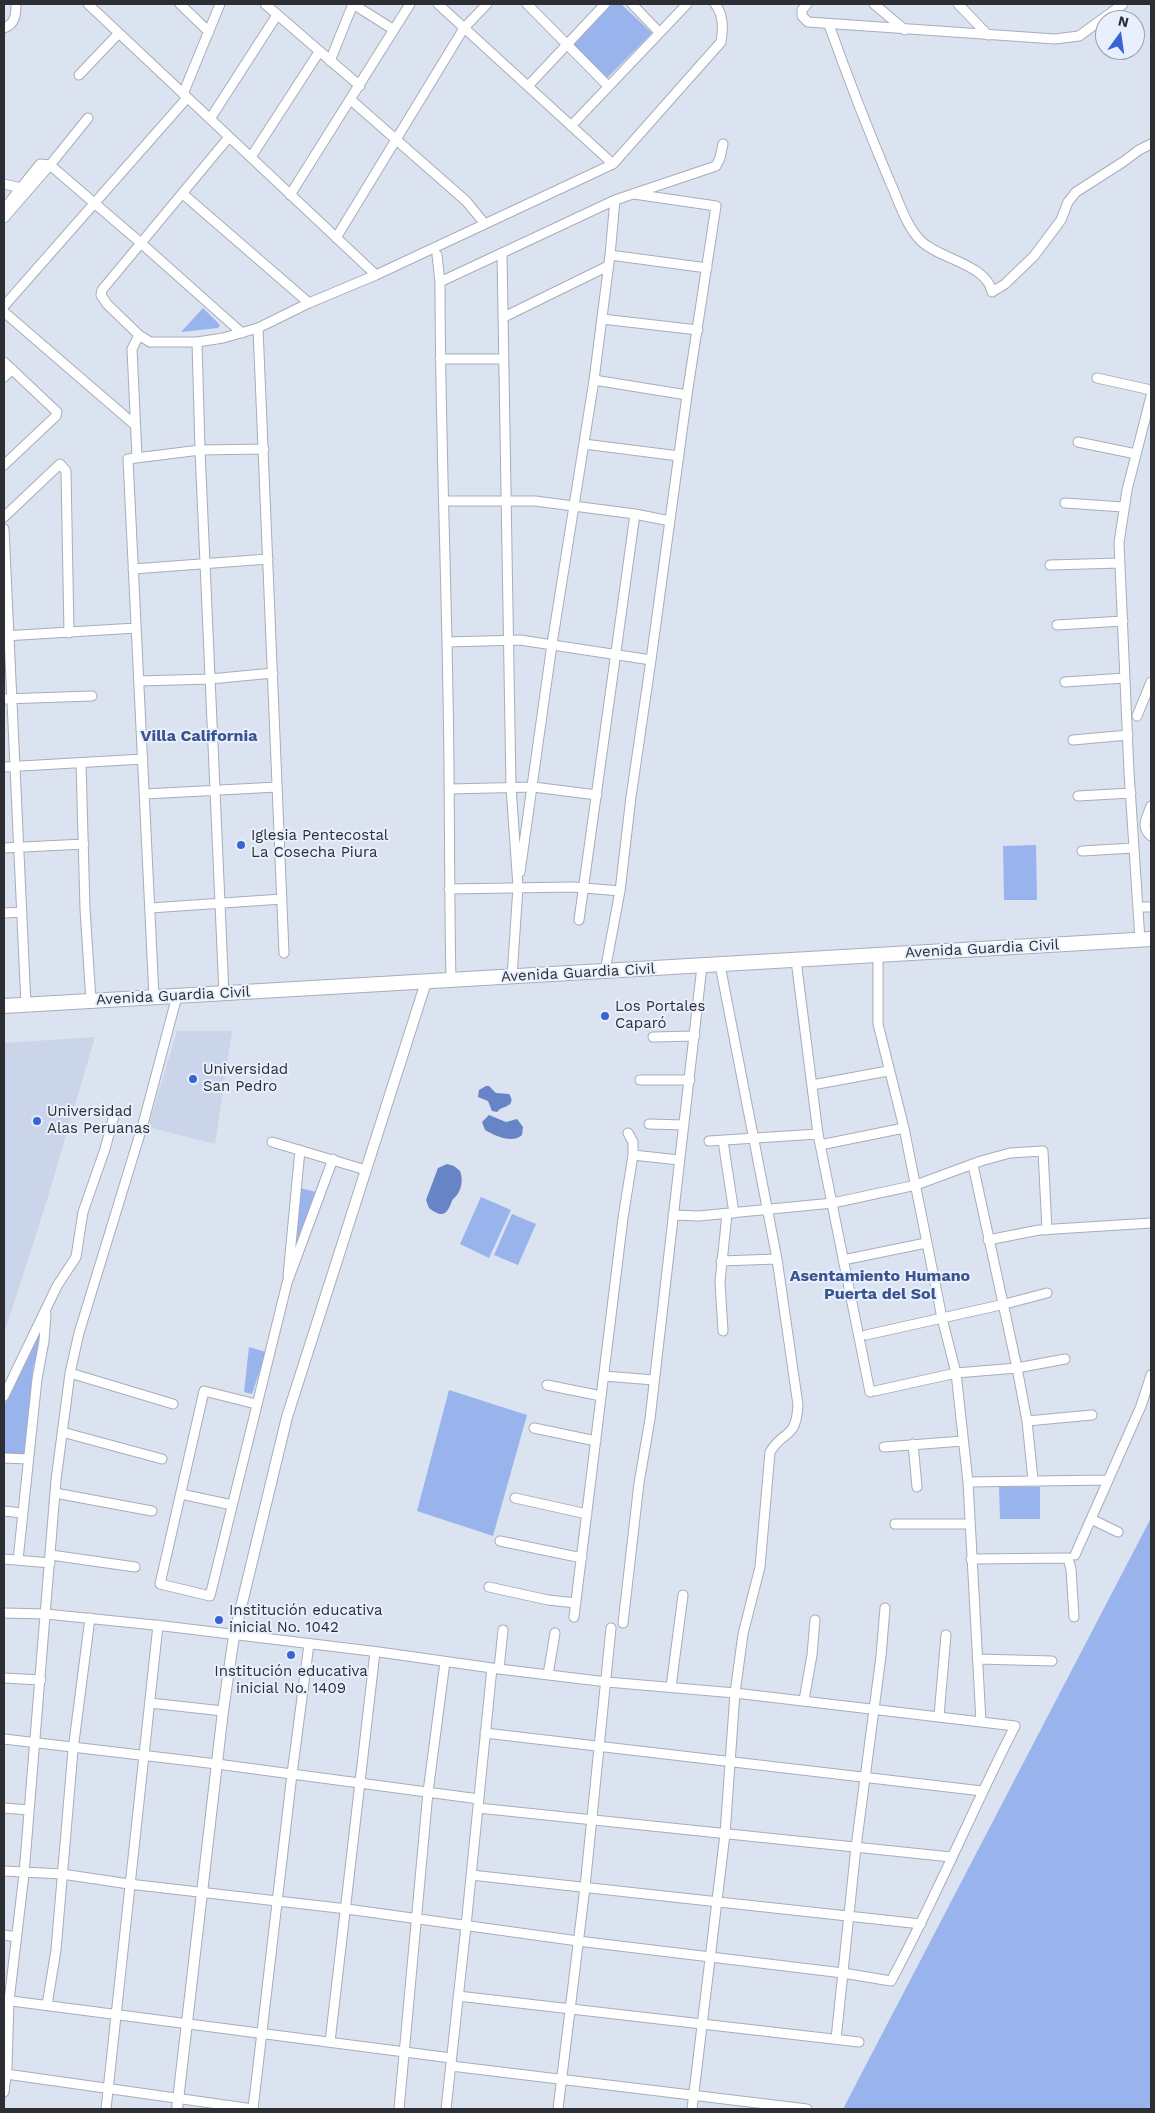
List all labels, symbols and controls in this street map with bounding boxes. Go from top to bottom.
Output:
north arrow [1095,10,1145,60]
text: N [1116,12,1130,30]
district label: Villa California [141,726,257,746]
place label: Iglesia Pentecostal La Cosecha Piura [251,827,388,862]
marker: Iglesia Pentecostal La Cosecha Piura [235,839,247,851]
street label: Avenida Guardia Civil [904,936,1060,962]
street label: Avenida Guardia Civil [500,960,656,986]
street label: Avenida Guardia Civil [95,983,251,1009]
place label: Los Portales Caparó [615,998,705,1033]
marker: Los Portales Caparó [599,1010,611,1022]
place label: Universidad San Pedro [203,1061,288,1096]
marker: Universidad San Pedro [187,1073,199,1085]
place label: Universidad Alas Peruanas [47,1103,150,1138]
marker: Universidad Alas Peruanas [31,1115,43,1127]
district label: Asentamiento Humano Puerta del Sol [790,1266,970,1304]
place label: Institución educativa inicial No. 1042 [229,1602,382,1637]
marker: Institución educativa inicial No. 1042 [213,1614,225,1626]
marker: Institución educativa inicial No. 1409 [285,1649,297,1661]
place label: Institución educativa inicial No. 1409 [214,1663,368,1698]

